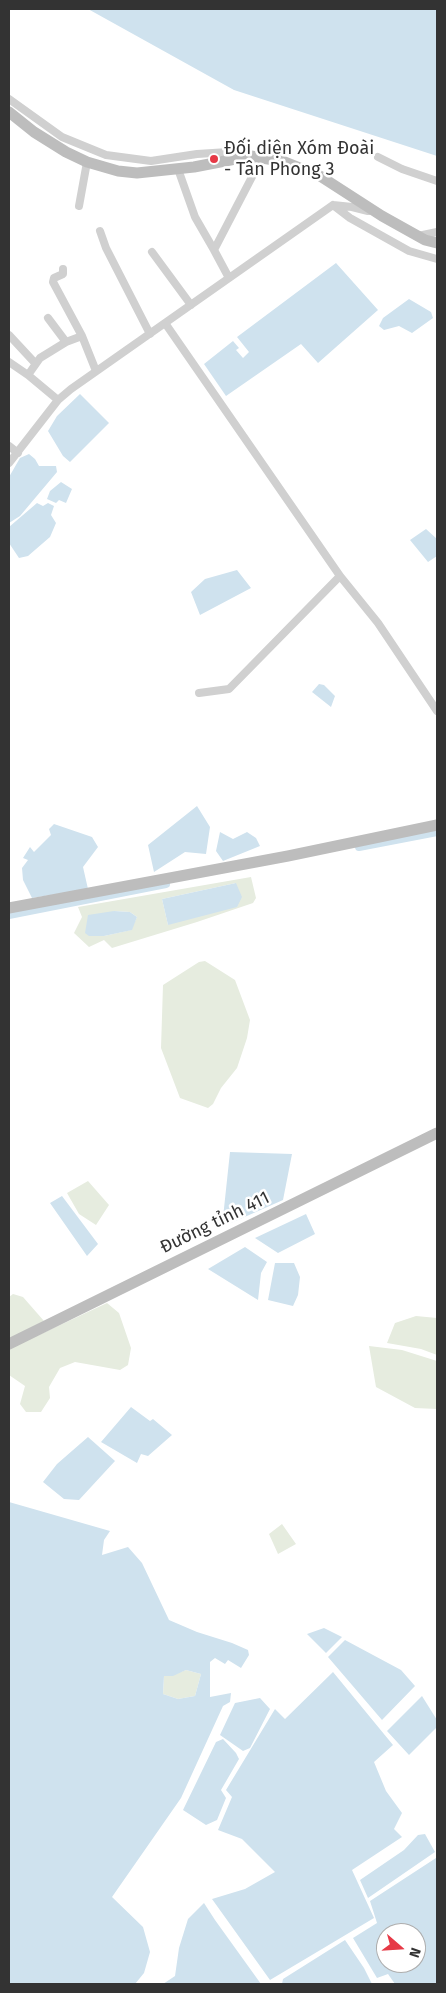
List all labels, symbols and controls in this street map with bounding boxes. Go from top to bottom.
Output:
place label: Đối diện Xóm Đoài - Tân Phong 3 [224,138,374,180]
marker: Đối diện Xóm Đoài - Tân Phong 3 [208,153,220,165]
street label: Đường tỉnh 411 [157,1187,273,1259]
north arrow [376,1923,426,1973]
text: N [405,1946,424,1960]

